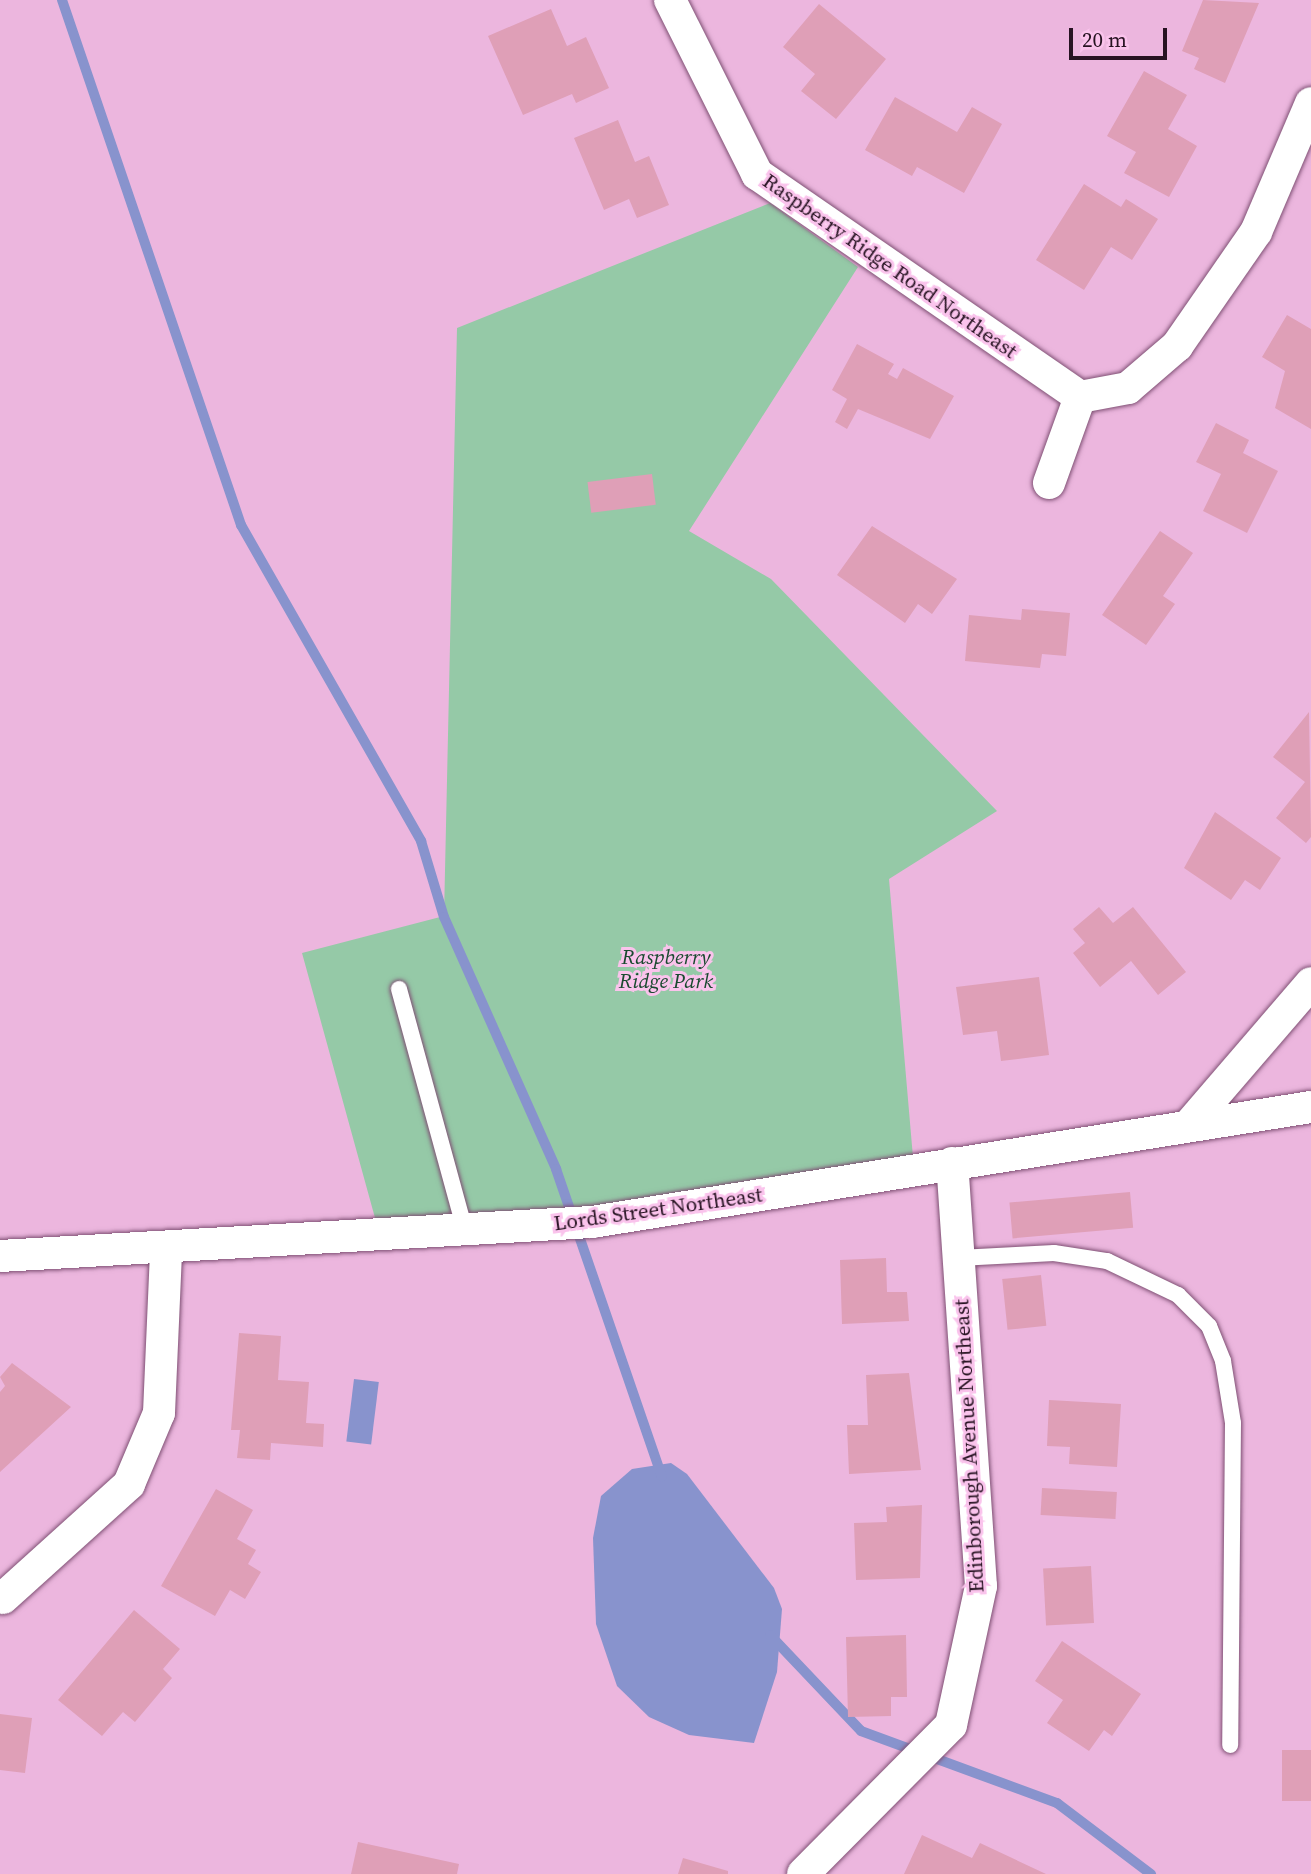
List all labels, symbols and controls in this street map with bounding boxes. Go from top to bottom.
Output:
scale bar [1073,14,1171,58]
text: 20 m [1082,25,1127,54]
street label: Raspberry Ridge Road Northeast [758,168,1022,364]
park label: Raspberry Ridge Park [619,944,713,994]
street label: Lords Street Northeast [552,1182,764,1236]
street label: Edinborough Avenue Northeast [949,1299,989,1593]

